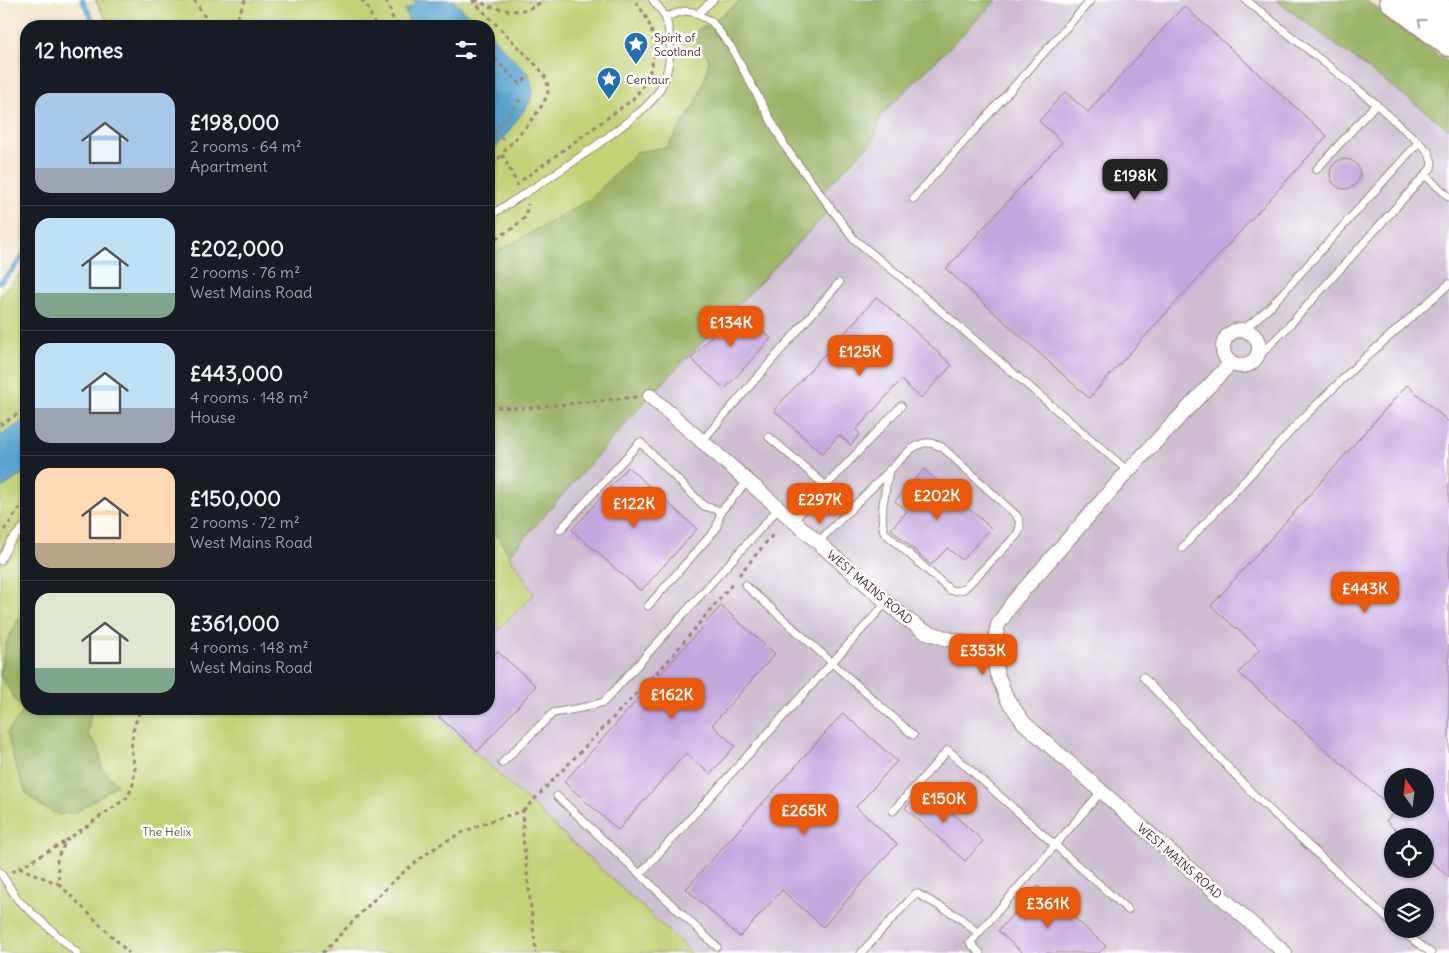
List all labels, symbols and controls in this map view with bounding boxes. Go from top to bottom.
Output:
one-way arrow [1418,19,1427,27]
place label: Spirit of Scotland [654,30,701,59]
place icon: Spirit of Scotland [623,31,649,65]
icon: filters [452,36,480,64]
text: 12 homes [35,37,123,64]
place icon: Centaur [596,66,622,100]
place label: Centaur [626,72,670,87]
text: £198,000 [190,109,279,136]
icon: home [75,113,135,173]
text: 2 rooms · 64 m² [190,136,302,156]
text: Apartment [190,156,268,176]
pin: £198K [1100,158,1170,201]
text: £198K [1113,165,1157,185]
text: £202,000 [190,235,284,262]
icon: home [75,238,135,298]
text: 2 rooms · 76 m² [190,262,300,282]
text: West Mains Road [190,282,313,302]
pin: £134K [696,306,766,348]
text: £134K [710,312,752,332]
pin: £125K [825,334,895,377]
text: £125K [839,341,881,361]
text: £443,000 [190,360,283,387]
icon: home [75,363,135,423]
text: 4 rooms · 148 m² [190,387,309,407]
text: House [190,407,236,427]
pin: £202K [902,478,972,521]
pin: £297K [785,482,855,525]
text: £150,000 [190,485,281,512]
text: £202K [914,485,960,505]
pin: £122K [599,486,669,529]
icon: home [75,488,135,548]
text: £297K [798,489,842,509]
text: £122K [613,493,655,513]
text: 2 rooms · 72 m² [190,512,300,532]
text: West Mains Road [190,532,313,552]
street label: WEST MAINS ROAD [824,547,916,627]
pin: £443K [1330,572,1400,614]
text: £443K [1342,578,1388,598]
text: £361,000 [190,610,280,637]
icon: home [75,613,135,673]
pin: £353K [948,634,1018,676]
text: 4 rooms · 148 m² [190,637,309,657]
text: £353K [960,640,1006,660]
text: West Mains Road [190,657,313,677]
pin: £162K [637,678,707,720]
text: £162K [651,684,693,704]
north arrow [1384,768,1434,818]
map controls [1384,768,1434,938]
pin: £150K [909,782,979,824]
text: £150K [922,788,966,808]
pin: £265K [769,794,839,836]
text: £265K [781,800,827,820]
street label: WEST MAINS ROAD [1135,820,1225,902]
park label: The Helix [143,824,191,839]
button: locate [1384,828,1434,878]
pin: £361K [1013,886,1083,929]
button: layers [1384,888,1434,938]
text: £361K [1026,893,1070,913]

